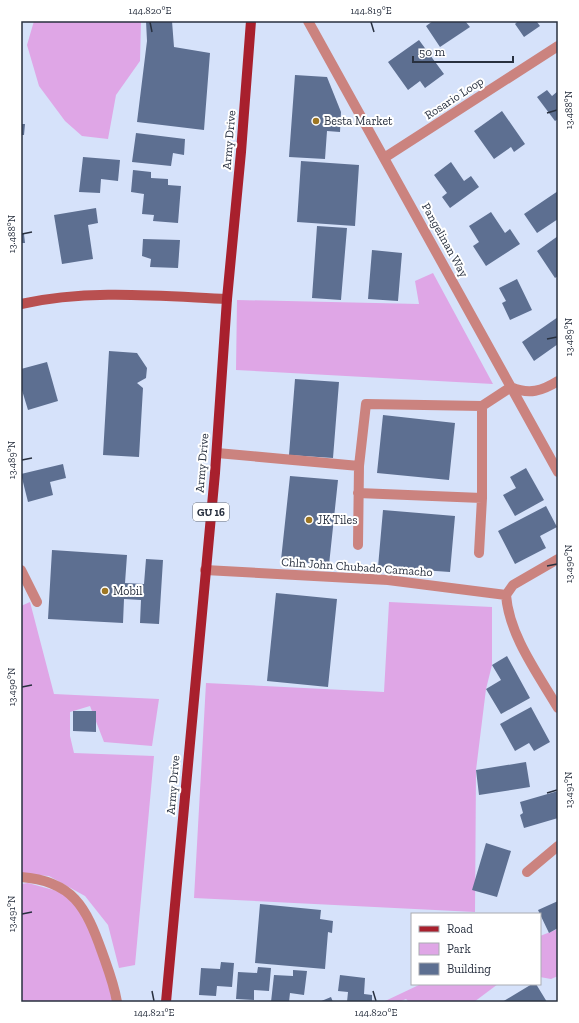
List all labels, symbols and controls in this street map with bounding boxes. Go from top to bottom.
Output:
text: 144.820°E [129,5,172,17]
text: 144.819°E [350,5,392,17]
scale bar [413,38,513,64]
text: 50 m [419,45,446,59]
street label: Rosario Loop [422,74,486,122]
text: 13.488°N [563,90,575,129]
street label: Army Drive [219,109,239,170]
place label: Besta Market [324,114,393,128]
marker: Besta Market [311,116,321,126]
street label: Pangelinan Way [419,201,472,280]
text: 13.488°N [6,214,18,253]
text: 13.489°N [563,317,575,356]
street label: Army Drive [192,432,212,493]
text: 13.489°N [6,440,18,479]
road number: GU 16 [193,503,229,521]
place label: JK Tiles [317,513,357,527]
marker: JK Tiles [304,515,314,525]
text: 13.490°N [563,544,575,583]
street label: Chln John Chubado Camacho [281,555,433,579]
place label: Mobil [113,584,142,598]
marker: Mobil [100,586,110,596]
text: 13.490°N [6,667,18,706]
street label: Army Drive [163,754,183,815]
text: 13.491°N [563,771,575,808]
text: 13.491°N [6,895,18,932]
legend [411,913,541,985]
text: Road [447,922,473,936]
text: Park [447,942,472,956]
text: Building [447,962,491,976]
text: 144.821°E [134,1007,174,1019]
text: 144.820°E [355,1007,398,1019]

